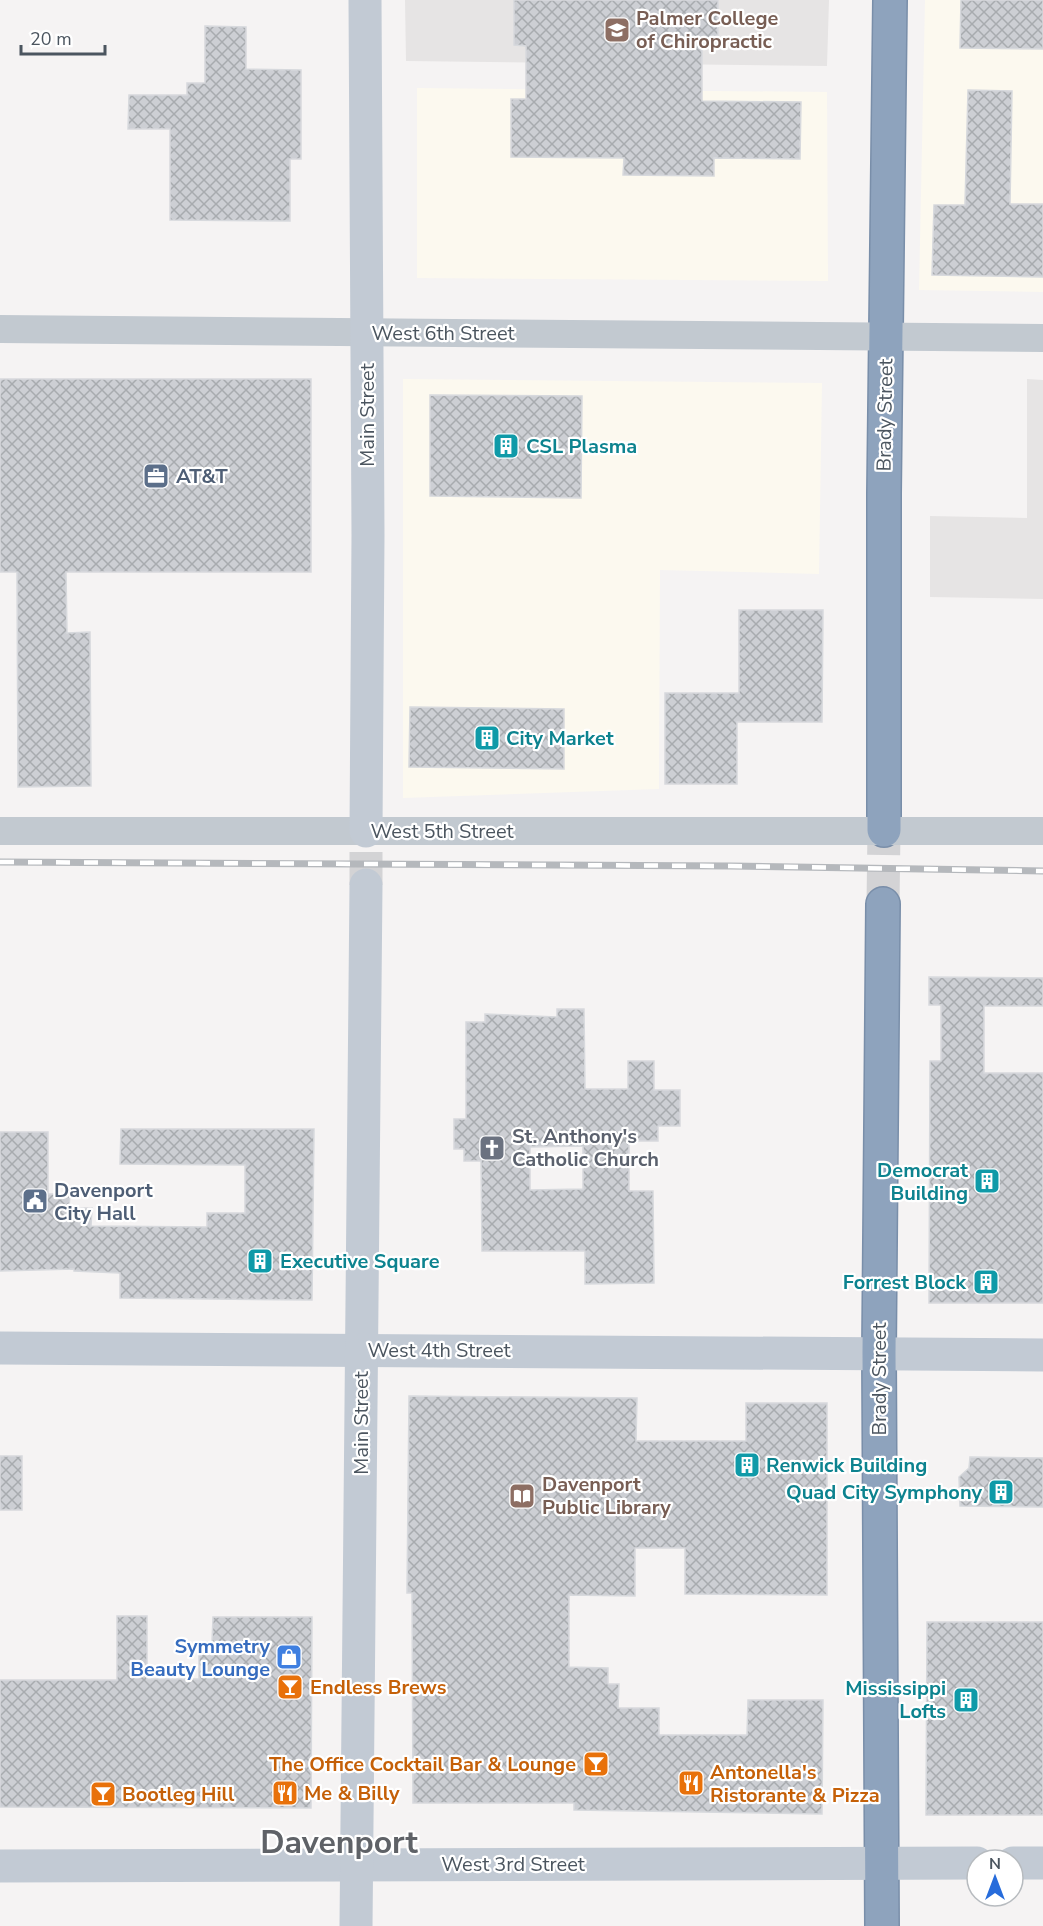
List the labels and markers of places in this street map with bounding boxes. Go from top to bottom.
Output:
place label: Palmer College of Chiropractic [636,5,778,55]
school or university icon: Palmer College of Chiropractic [602,15,632,45]
building icon: CSL Plasma [491,431,521,461]
place label: CSL Plasma [526,433,637,460]
office icon: AT&T [141,461,171,491]
place label: AT&T [176,463,228,490]
building icon: City Market [472,723,502,753]
place label: City Market [506,725,614,752]
place label: St. Anthony's Catholic Church [512,1123,659,1173]
church icon: St. Anthony's Catholic Church [477,1133,507,1163]
place label: Democrat Building [877,1157,968,1207]
building icon: Democrat Building [972,1166,1002,1196]
place label: Davenport City Hall [54,1177,153,1227]
public building icon: Davenport City Hall [20,1186,50,1216]
building icon: Executive Square [245,1246,275,1276]
place label: Executive Square [280,1248,440,1275]
building icon: Forrest Block [971,1267,1001,1297]
place label: Forrest Block [843,1269,967,1296]
building icon: Renwick Building [732,1450,762,1480]
place label: Renwick Building [766,1452,927,1479]
place label: Davenport Public Library [542,1471,671,1521]
building icon: Quad City Symphony [986,1477,1016,1507]
place label: Quad City Symphony [786,1479,982,1506]
library icon: Davenport Public Library [507,1481,537,1511]
place label: Symmetry Beauty Lounge [130,1633,270,1683]
shop icon: Symmetry Beauty Lounge [274,1642,304,1672]
bar icon: Endless Brews [275,1672,305,1702]
place label: Endless Brews [310,1674,447,1701]
place label: Mississippi Lofts [845,1675,946,1725]
building icon: Mississippi Lofts [951,1685,981,1715]
bar icon: The Office Cocktail Bar & Lounge [581,1749,611,1779]
place label: The Office Cocktail Bar & Lounge [269,1751,576,1778]
place label: Antonella's Ristorante & Pizza [710,1759,880,1809]
restaurant icon: Antonella's Ristorante & Pizza [676,1768,706,1798]
restaurant icon: Me & Billy [270,1778,300,1808]
bar icon: Bootleg Hill [88,1779,118,1809]
place label: Me & Billy [304,1780,400,1807]
place label: Bootleg Hill [122,1781,235,1808]

